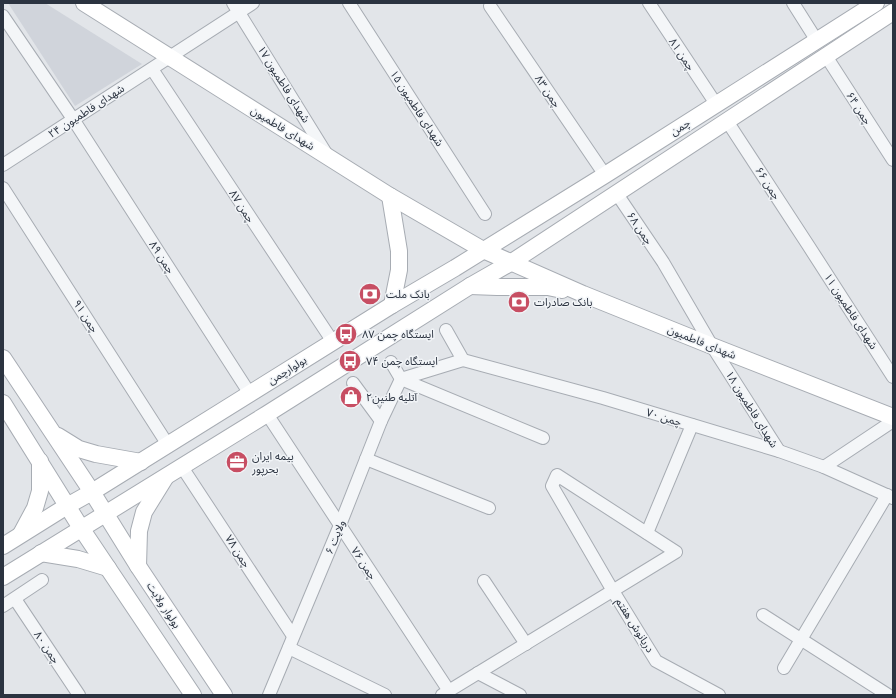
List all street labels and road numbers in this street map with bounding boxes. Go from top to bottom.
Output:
street label: چمن ۸۱ [665,35,698,74]
street label: شهدای فاطمیون ۱۷ [255,43,313,125]
street label: شهدای فاطمیون ۱۵ [387,67,447,149]
street label: چمن ۸۳ [531,72,564,111]
street label: شهدای فاطمیون ۲۴ [45,81,127,141]
street label: چمن ۶۴ [842,89,875,128]
street label: شهدای فاطمیون [248,103,318,153]
street label: چمن [667,115,694,139]
street label: چمن ۶۶ [751,164,784,203]
street label: چمن ۸۷ [225,187,258,226]
street label: چمن ۶۸ [623,209,656,248]
street label: چمن ۸۹ [145,238,178,277]
street label: شهدای فاطمیون ۱۱ [821,270,881,352]
street label: چمن ۹۱ [69,297,102,336]
street label: شهدای فاطمیون [666,322,739,362]
street label: بولوارچمن [265,353,310,388]
street label: شهدای فاطمیون ۱۸ [723,368,781,450]
street label: چمن ۷۰ [644,405,684,430]
street label: ولایت ۶ [322,518,348,556]
street label: چمن ۷۸ [221,532,254,571]
street label: چمن ۷۶ [347,544,380,583]
street label: بولوار ولایت [144,579,184,631]
street label: دریانوش هفتم [611,595,657,656]
street label: چمن ۸۰ [30,628,63,667]

